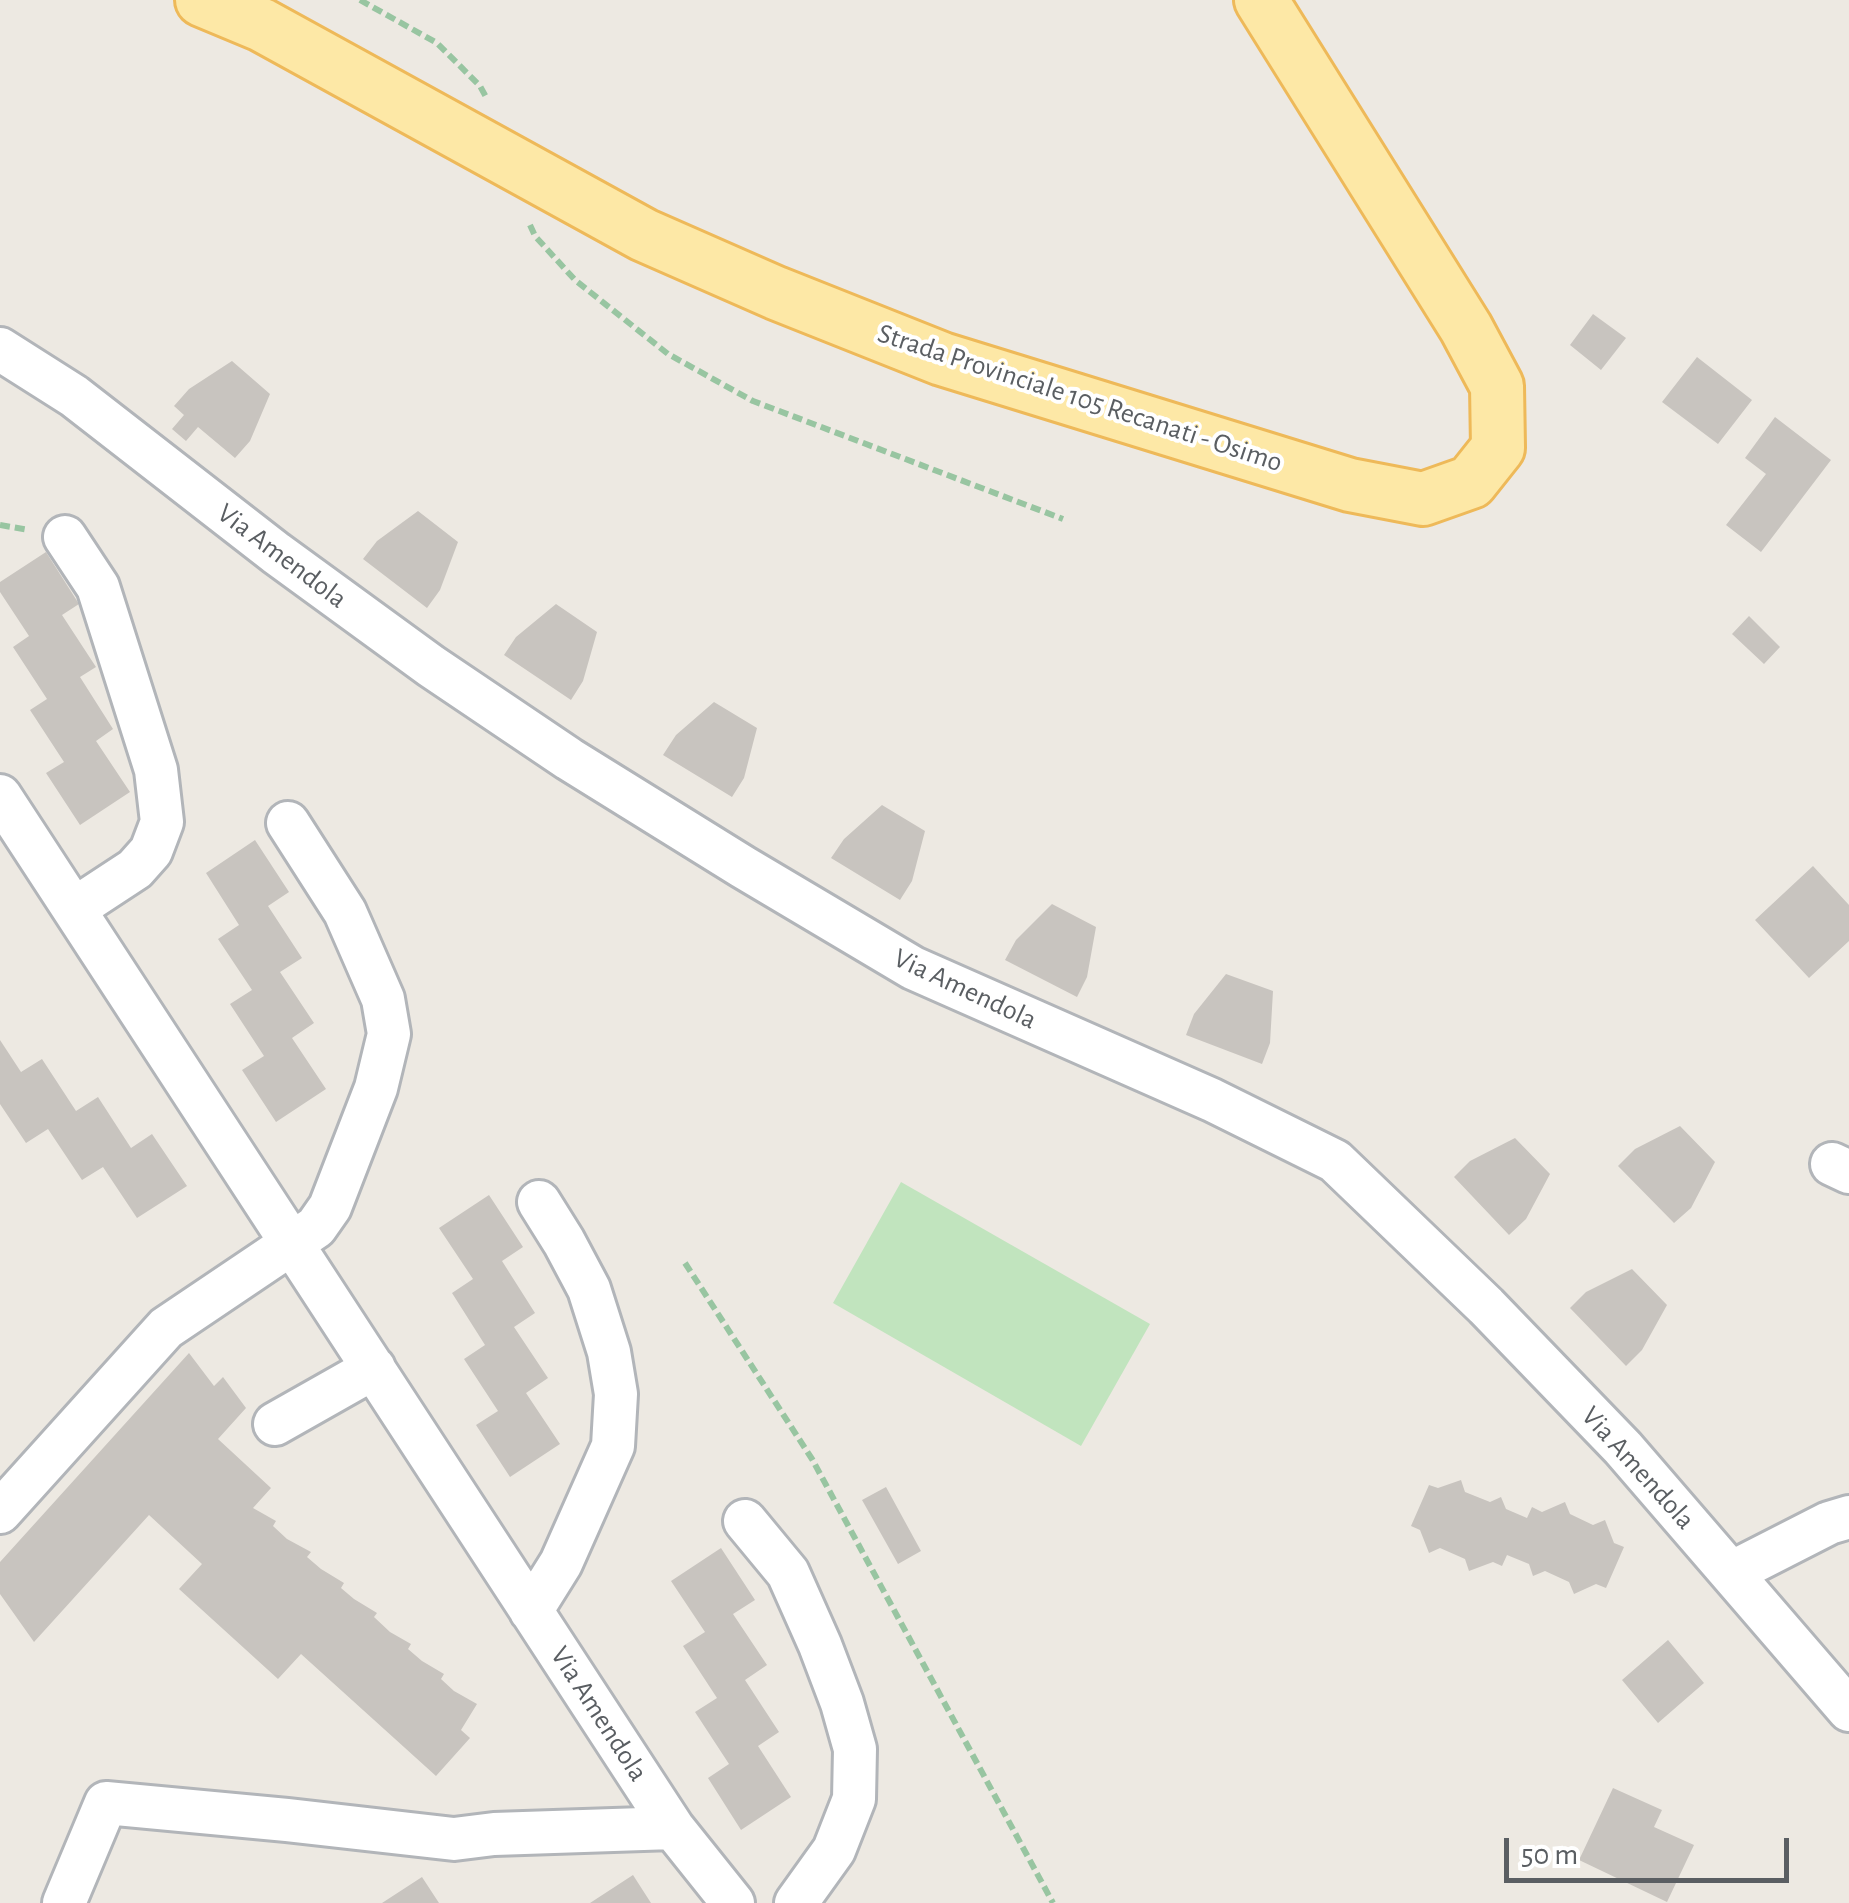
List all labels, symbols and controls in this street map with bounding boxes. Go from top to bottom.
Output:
street label: Strada Provinciale 105 Recanati - Osimo [873,317,1287,479]
street label: Via Amendola [210,496,354,616]
street label: Via Amendola [888,941,1042,1037]
street label: Via Amendola [1574,1400,1702,1536]
street label: Via Amendola [543,1640,655,1788]
scale bar [1509,1818,1794,1880]
text: 50 m [1521,1840,1578,1870]

